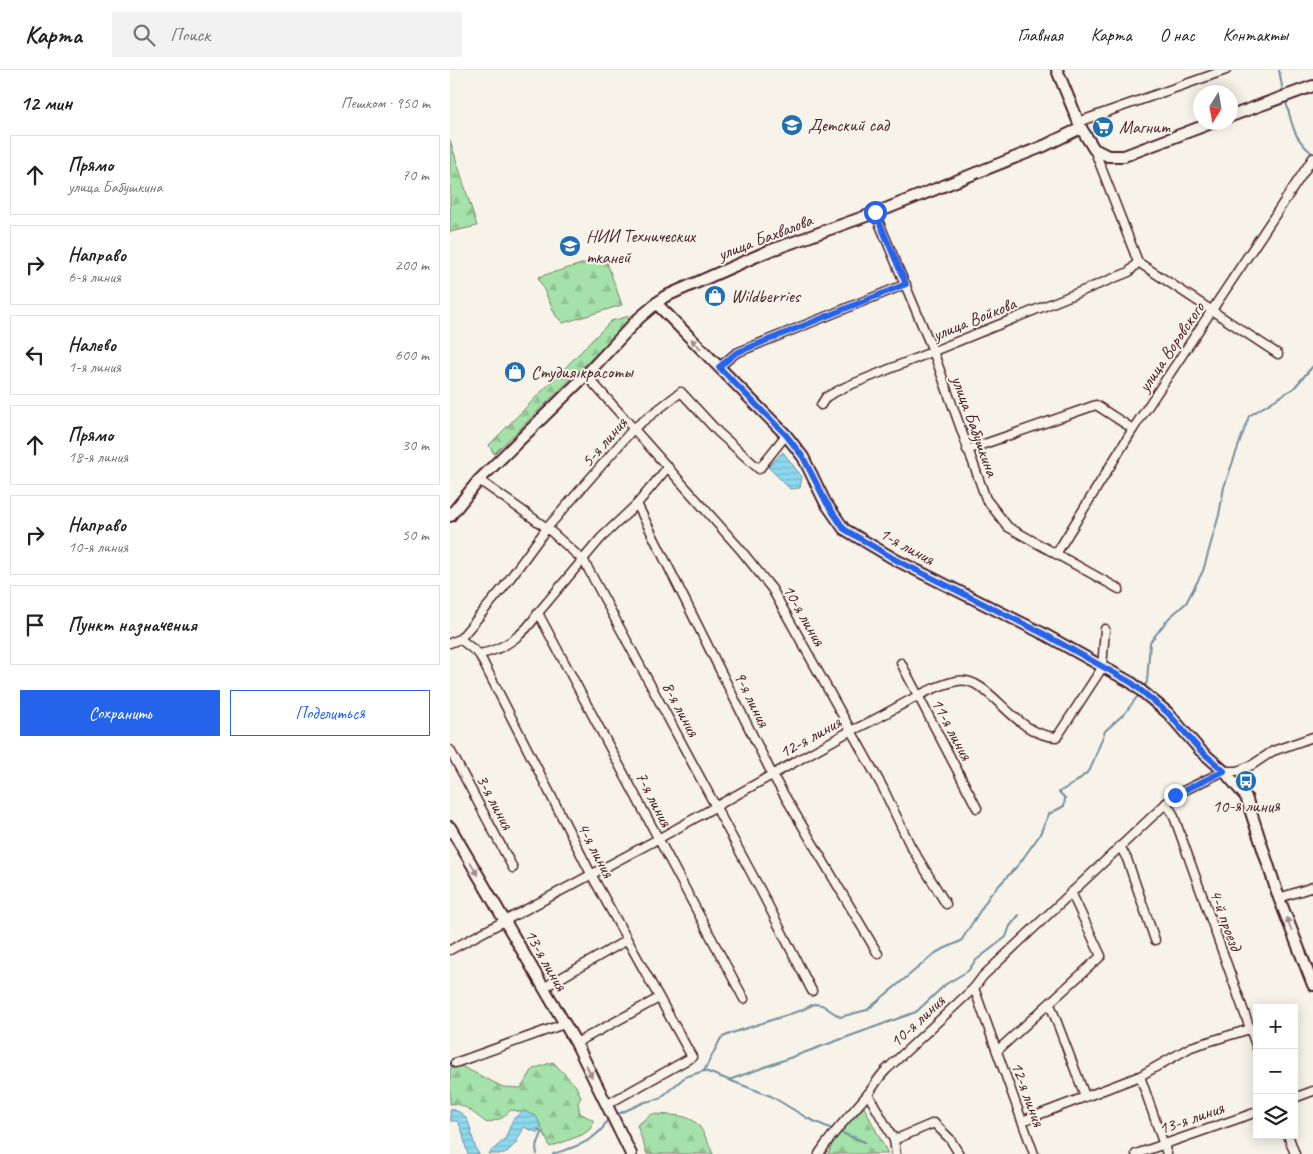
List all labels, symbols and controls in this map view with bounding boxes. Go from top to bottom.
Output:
search box [112,12,462,57]
text: Карта [25,20,82,50]
icon: search [130,21,158,49]
text: Поиск [170,23,210,47]
text: Главная [1018,24,1063,46]
text: Карта [1091,24,1132,46]
text: О нас [1160,24,1195,46]
text: Контакты [1223,24,1288,46]
north arrow [1193,85,1238,130]
text: 12 мин [20,90,72,116]
text: Пешком · 950 m [341,93,430,113]
school or university icon: Детский сад [780,113,804,137]
place label: Детский сад [808,114,891,136]
supermarket icon: Магнит [1091,115,1115,139]
place label: Магнит [1119,116,1171,138]
text: Прямо [68,153,113,177]
icon: ahead [21,161,49,189]
text: 70 m [402,165,429,185]
text: улица Бабушкина [68,177,162,197]
route start [864,201,887,224]
street label: улица Бахвалова [714,208,817,265]
place label: НИИ Технических тканей [586,225,697,268]
school or university icon: НИИ Технических тканей [558,234,582,258]
text: Направо [68,243,126,267]
icon: right [21,251,49,279]
text: 200 m [395,255,429,275]
text: 6-я линия [68,267,121,287]
shop icon: Wildberries [703,284,727,308]
place label: Wildberries [731,285,802,307]
street label: улица Войкова [928,292,1020,346]
street label: улица Воровского [1132,296,1210,397]
text: Налево [68,333,116,357]
one-way arrow [690,338,702,350]
icon: left [21,341,49,369]
text: 600 m [395,345,429,365]
text: 1-я линия [68,357,121,377]
shop icon: Студия красоты [503,360,527,384]
place label: Студия красоты [531,361,634,383]
street label: улица Бабушкина [946,371,1004,481]
street label: 5-я линия [576,411,633,472]
text: Прямо [68,423,113,447]
icon: ahead [21,431,49,459]
text: 30 m [402,435,429,455]
text: 18-я линия [68,447,128,467]
text: Направо [68,513,126,537]
icon: right [21,521,49,549]
street label: 1-я линия [876,522,940,571]
text: 50 m [402,525,429,545]
text: 10-я линия [68,537,128,557]
street label: 10-я линия [778,580,831,651]
icon: arrive [21,611,49,639]
text: Пункт назначения [68,613,197,637]
street label: 9-я линия [729,667,776,732]
street label: 8-я линия [657,678,705,742]
button: Сохранить [20,690,220,736]
button: Поделиться [230,690,430,736]
street label: 11-я линия [926,694,978,765]
street label: 12-я линия [775,710,846,763]
street label: 7-я линия [631,768,678,832]
bus stop icon: 10-я линия [1234,769,1258,793]
street label: 3-я линия [471,771,519,835]
route end [1164,784,1187,807]
place label: 10-я линия [1212,795,1281,817]
street label: 4-я линия [572,819,620,883]
one-way arrow [470,863,479,876]
street label: 4-й проезд [1205,887,1248,955]
one-way arrow [1285,916,1292,931]
street label: 13-я линия [520,925,573,996]
street label: 10-я линия [885,989,950,1052]
map controls [1253,1004,1298,1139]
button: + [1253,1004,1298,1049]
button: − [1253,1049,1298,1094]
street label: 12-я линия [1006,1059,1050,1131]
one-way arrow [586,1064,594,1078]
button: layers [1253,1094,1298,1139]
street label: 13-я линия [1156,1096,1228,1139]

